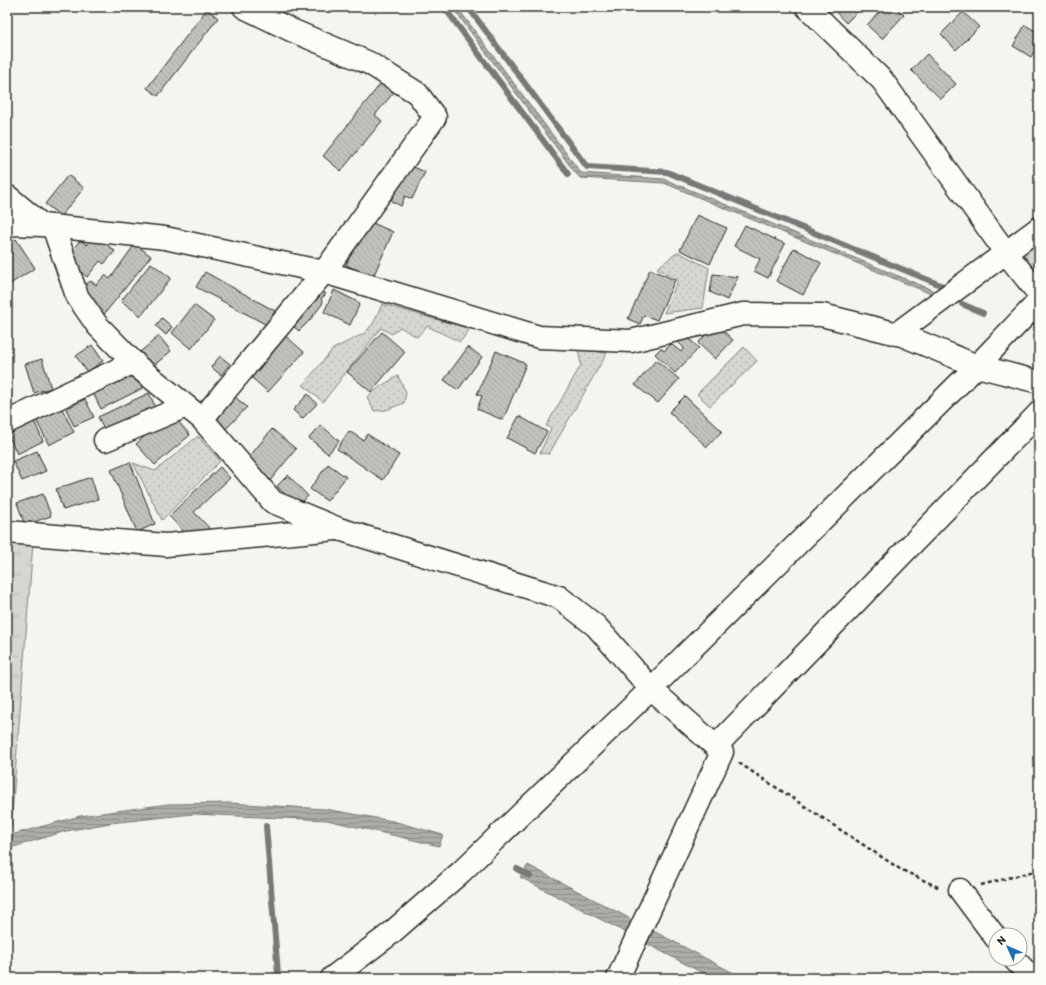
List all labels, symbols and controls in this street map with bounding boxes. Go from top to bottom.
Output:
north arrow [988,927,1028,967]
text: N [994,933,1009,948]

